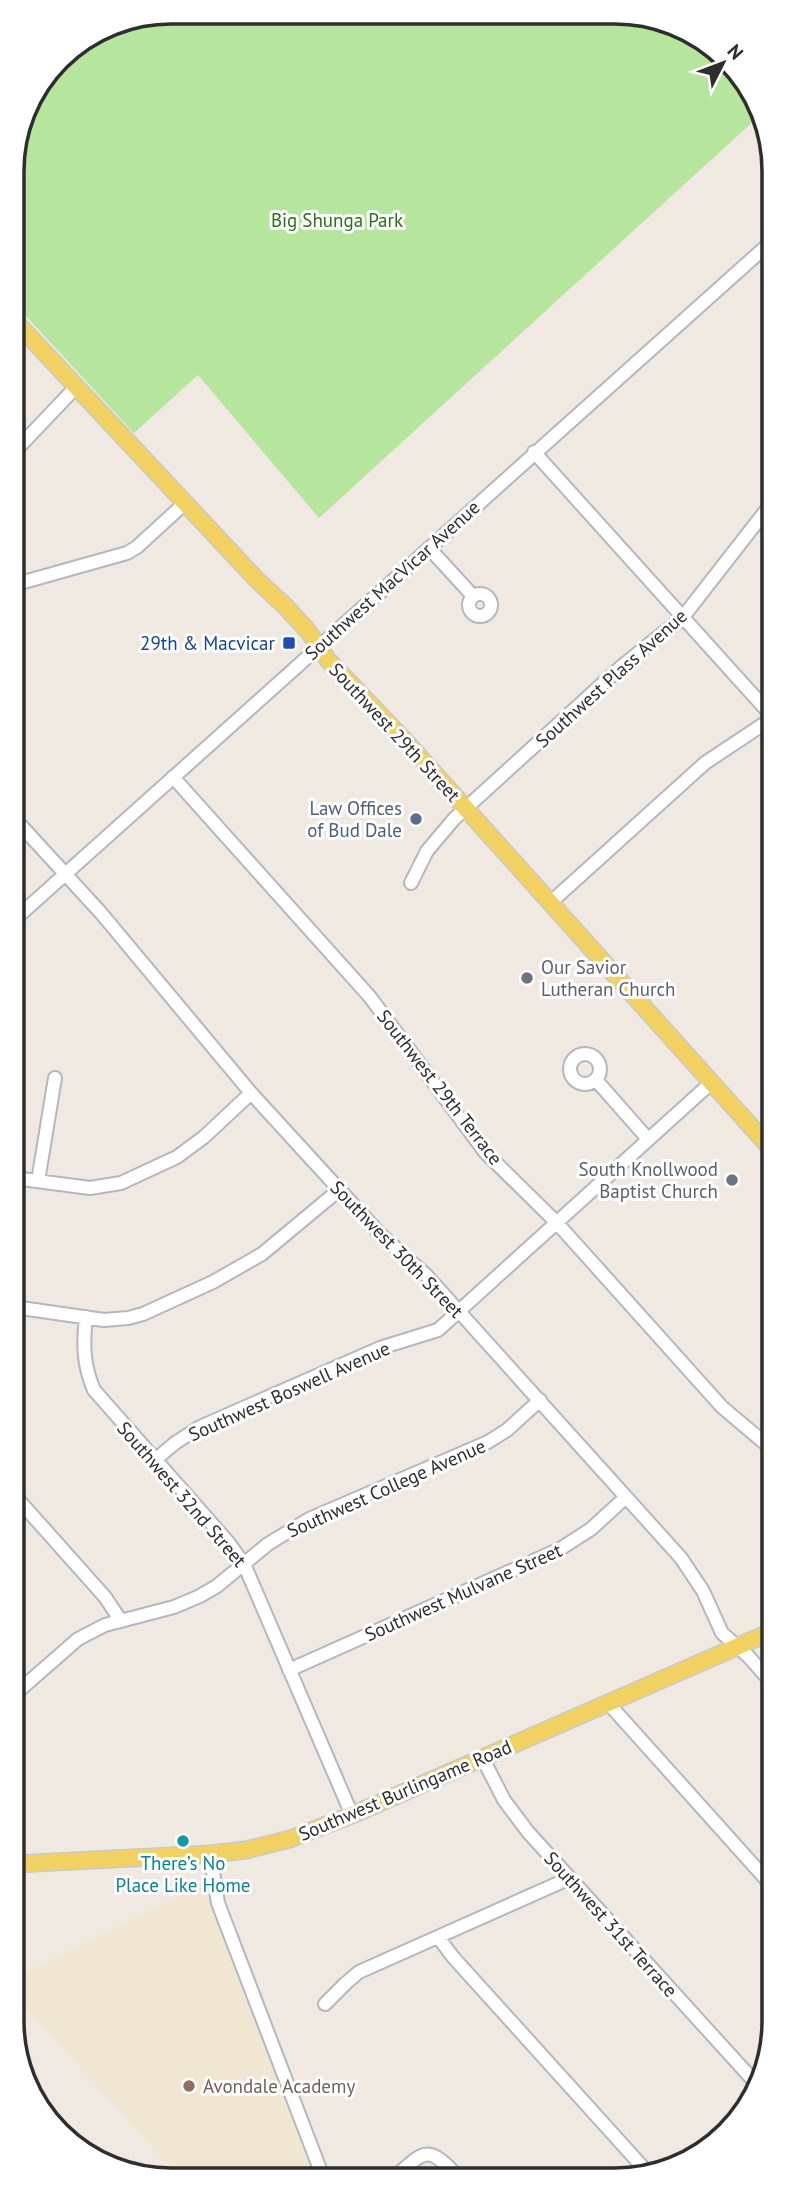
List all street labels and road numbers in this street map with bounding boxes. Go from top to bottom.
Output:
street label: Southwest MacVicar Avenue [299,495,485,665]
street label: Southwest Plass Avenue [530,604,692,752]
street label: Southwest 29th Street [324,657,466,807]
street label: Southwest 29th Terrace [372,1005,508,1169]
street label: Southwest 30th Street [325,1175,469,1323]
street label: Southwest Boswell Avenue [185,1336,393,1446]
street label: Southwest 32nd Street [112,1416,252,1572]
street label: Southwest College Avenue [283,1433,489,1543]
street label: Southwest Mulvane Street [361,1537,566,1646]
street label: Southwest Burlingame Road [295,1734,515,1846]
street label: Southwest 31st Terrace [539,1846,683,2002]

